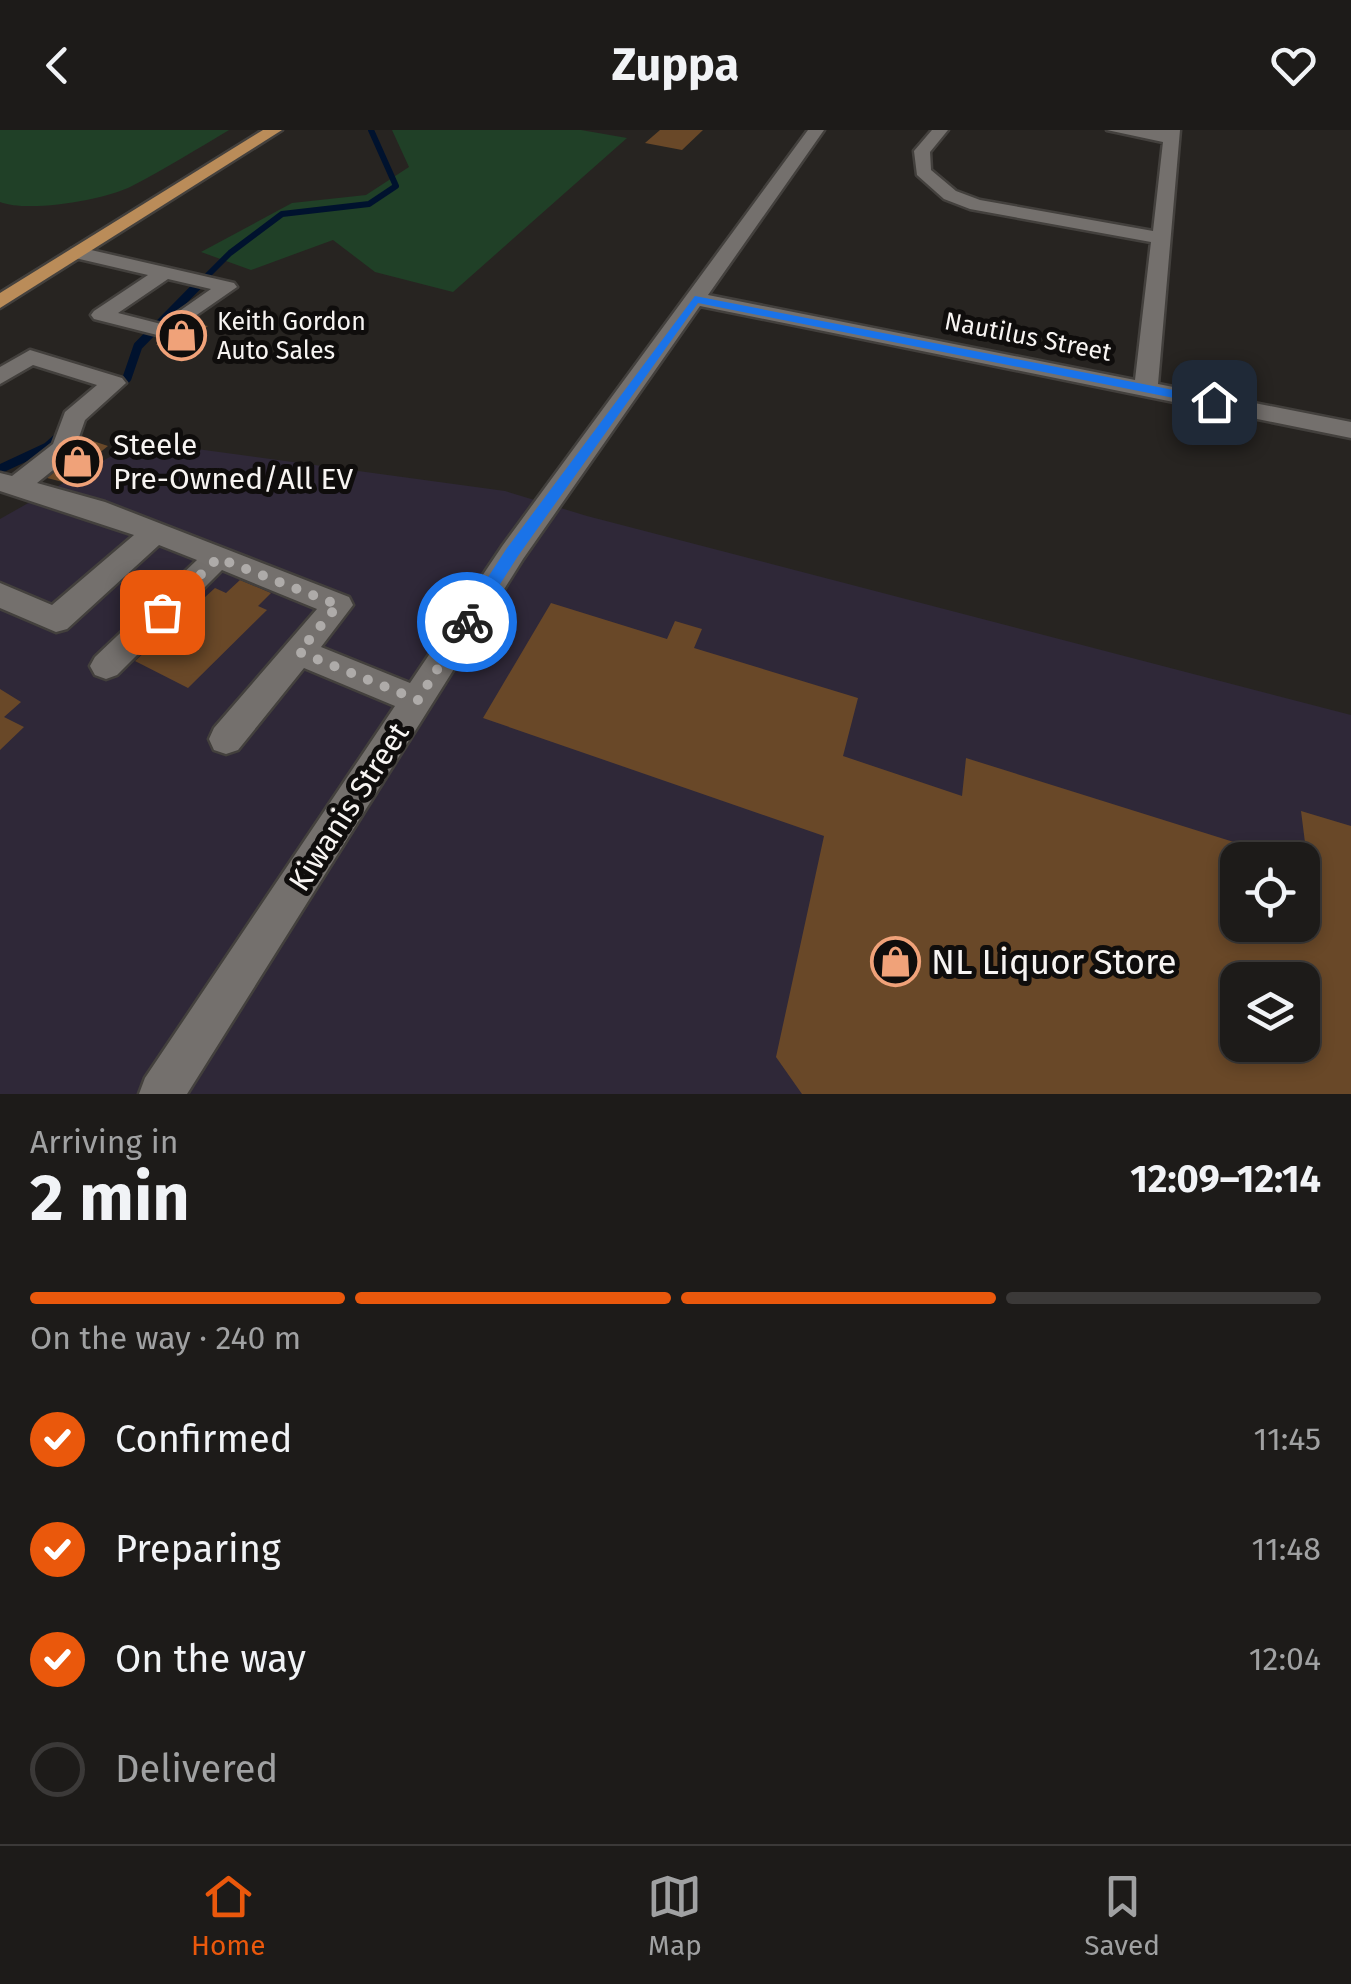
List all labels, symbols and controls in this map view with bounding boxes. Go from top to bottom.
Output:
icon: back [30,38,85,93]
text: Zuppa [612,38,739,92]
icon: heart [1266,38,1321,93]
street label: Nautilus Street [942,306,1115,368]
place label: Keith Gordon Auto Sales [217,307,366,366]
shop icon: Keith Gordon Auto Sales [156,310,208,362]
pin [1172,360,1257,445]
icon: home [1187,375,1242,430]
place label: Steele Pre-Owned/All EV [113,427,354,497]
shop icon: Steele Pre-Owned/All EV [52,436,104,488]
pin [120,570,205,655]
courier [417,572,517,672]
icon: bag [135,585,190,640]
icon: bike [440,595,495,650]
street label: Kiwanis Street [281,716,417,898]
map controls [1220,842,1320,1062]
button: locate [1220,842,1320,942]
shop icon: NL Liquor Store [870,936,922,988]
place label: NL Liquor Store [931,941,1177,983]
button: layers [1220,962,1320,1062]
text: Arriving in [30,1123,178,1161]
text: 12:09–12:14 [1130,1156,1321,1202]
text: 2 min [30,1159,190,1237]
text: On the way · 240 m [30,1319,301,1357]
icon: check [30,1412,85,1467]
text: Confirmed [115,1416,293,1462]
text: 11:45 [1253,1420,1321,1458]
icon: check [30,1522,85,1577]
text: Preparing [115,1526,281,1572]
text: 11:48 [1252,1530,1321,1568]
icon: check [30,1632,85,1687]
text: On the way [115,1636,306,1682]
text: 12:04 [1249,1640,1321,1678]
text: Delivered [115,1746,278,1792]
tab: Home [191,1869,266,1962]
tab: Map [647,1869,702,1962]
tab: Saved [1084,1869,1160,1962]

